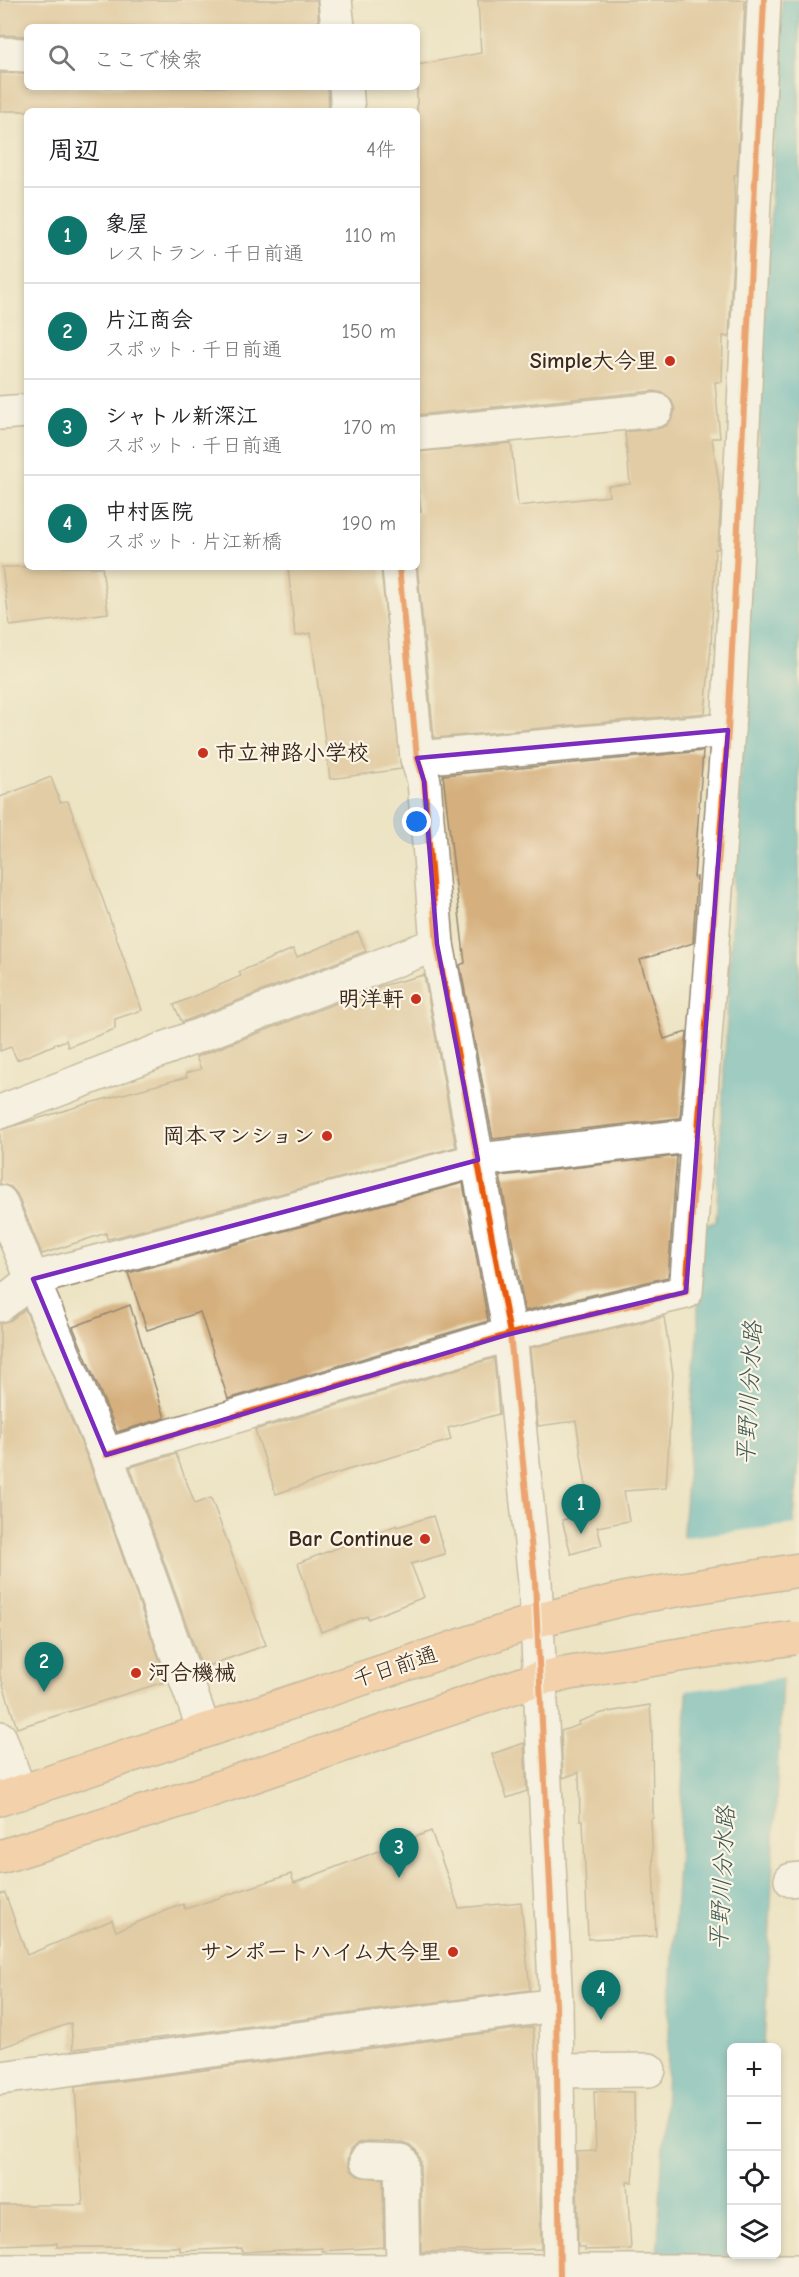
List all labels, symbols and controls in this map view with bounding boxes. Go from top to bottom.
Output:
search box [24,24,420,90]
icon: search [45,41,78,74]
text: ここで検索 [93,47,203,73]
text: 周辺 [48,136,100,166]
text: 4件 [366,138,396,161]
text: 象屋 [105,211,149,237]
text: 1 [64,224,71,247]
text: 110 m [345,224,396,247]
text: レストラン · 千日前通 [105,242,303,265]
text: 片江商会 [105,307,193,333]
text: 2 [63,320,72,343]
text: 150 m [342,320,396,343]
text: スポット · 千日前通 [105,338,282,361]
place label: Simple大今里 [530,348,658,374]
marker: Simple大今里 [663,354,677,368]
text: シャトル新深江 [105,403,258,429]
text: 3 [63,416,72,439]
text: 170 m [343,416,396,439]
text: スポット · 千日前通 [105,434,282,457]
text: 中村医院 [105,499,193,525]
text: 4 [63,512,72,535]
text: 190 m [342,512,396,535]
text: スポット · 片江新橋 [105,530,282,553]
place label: 市立神路小学校 [215,740,369,766]
marker: 市立神路小学校 [196,746,210,760]
your location [402,807,431,836]
place label: 明洋軒 [338,986,404,1012]
marker: 明洋軒 [409,992,423,1006]
place label: 岡本マンション [163,1123,315,1149]
marker: 岡本マンション [320,1129,334,1143]
water label: 平野川分水路 [731,1318,767,1466]
pin: 1 [562,1484,600,1534]
place label: Bar Continue [288,1526,413,1552]
marker: Bar Continue [418,1532,432,1546]
street label: 千日前通 [349,1641,441,1693]
pin: 2 [24,1642,63,1692]
place label: 河合機械 [148,1660,236,1686]
marker: 河合機械 [129,1666,143,1680]
water label: 平野川分水路 [704,1803,740,1951]
pin: 3 [380,1828,418,1878]
place label: サンポートハイム大今里 [200,1939,441,1965]
marker: サンポートハイム大今里 [446,1945,460,1959]
pin: 4 [582,1970,620,2020]
map controls [727,2043,781,2259]
button: + [727,2043,781,2097]
button: − [727,2097,781,2151]
button: locate [727,2151,781,2205]
button: layers [727,2205,781,2259]

